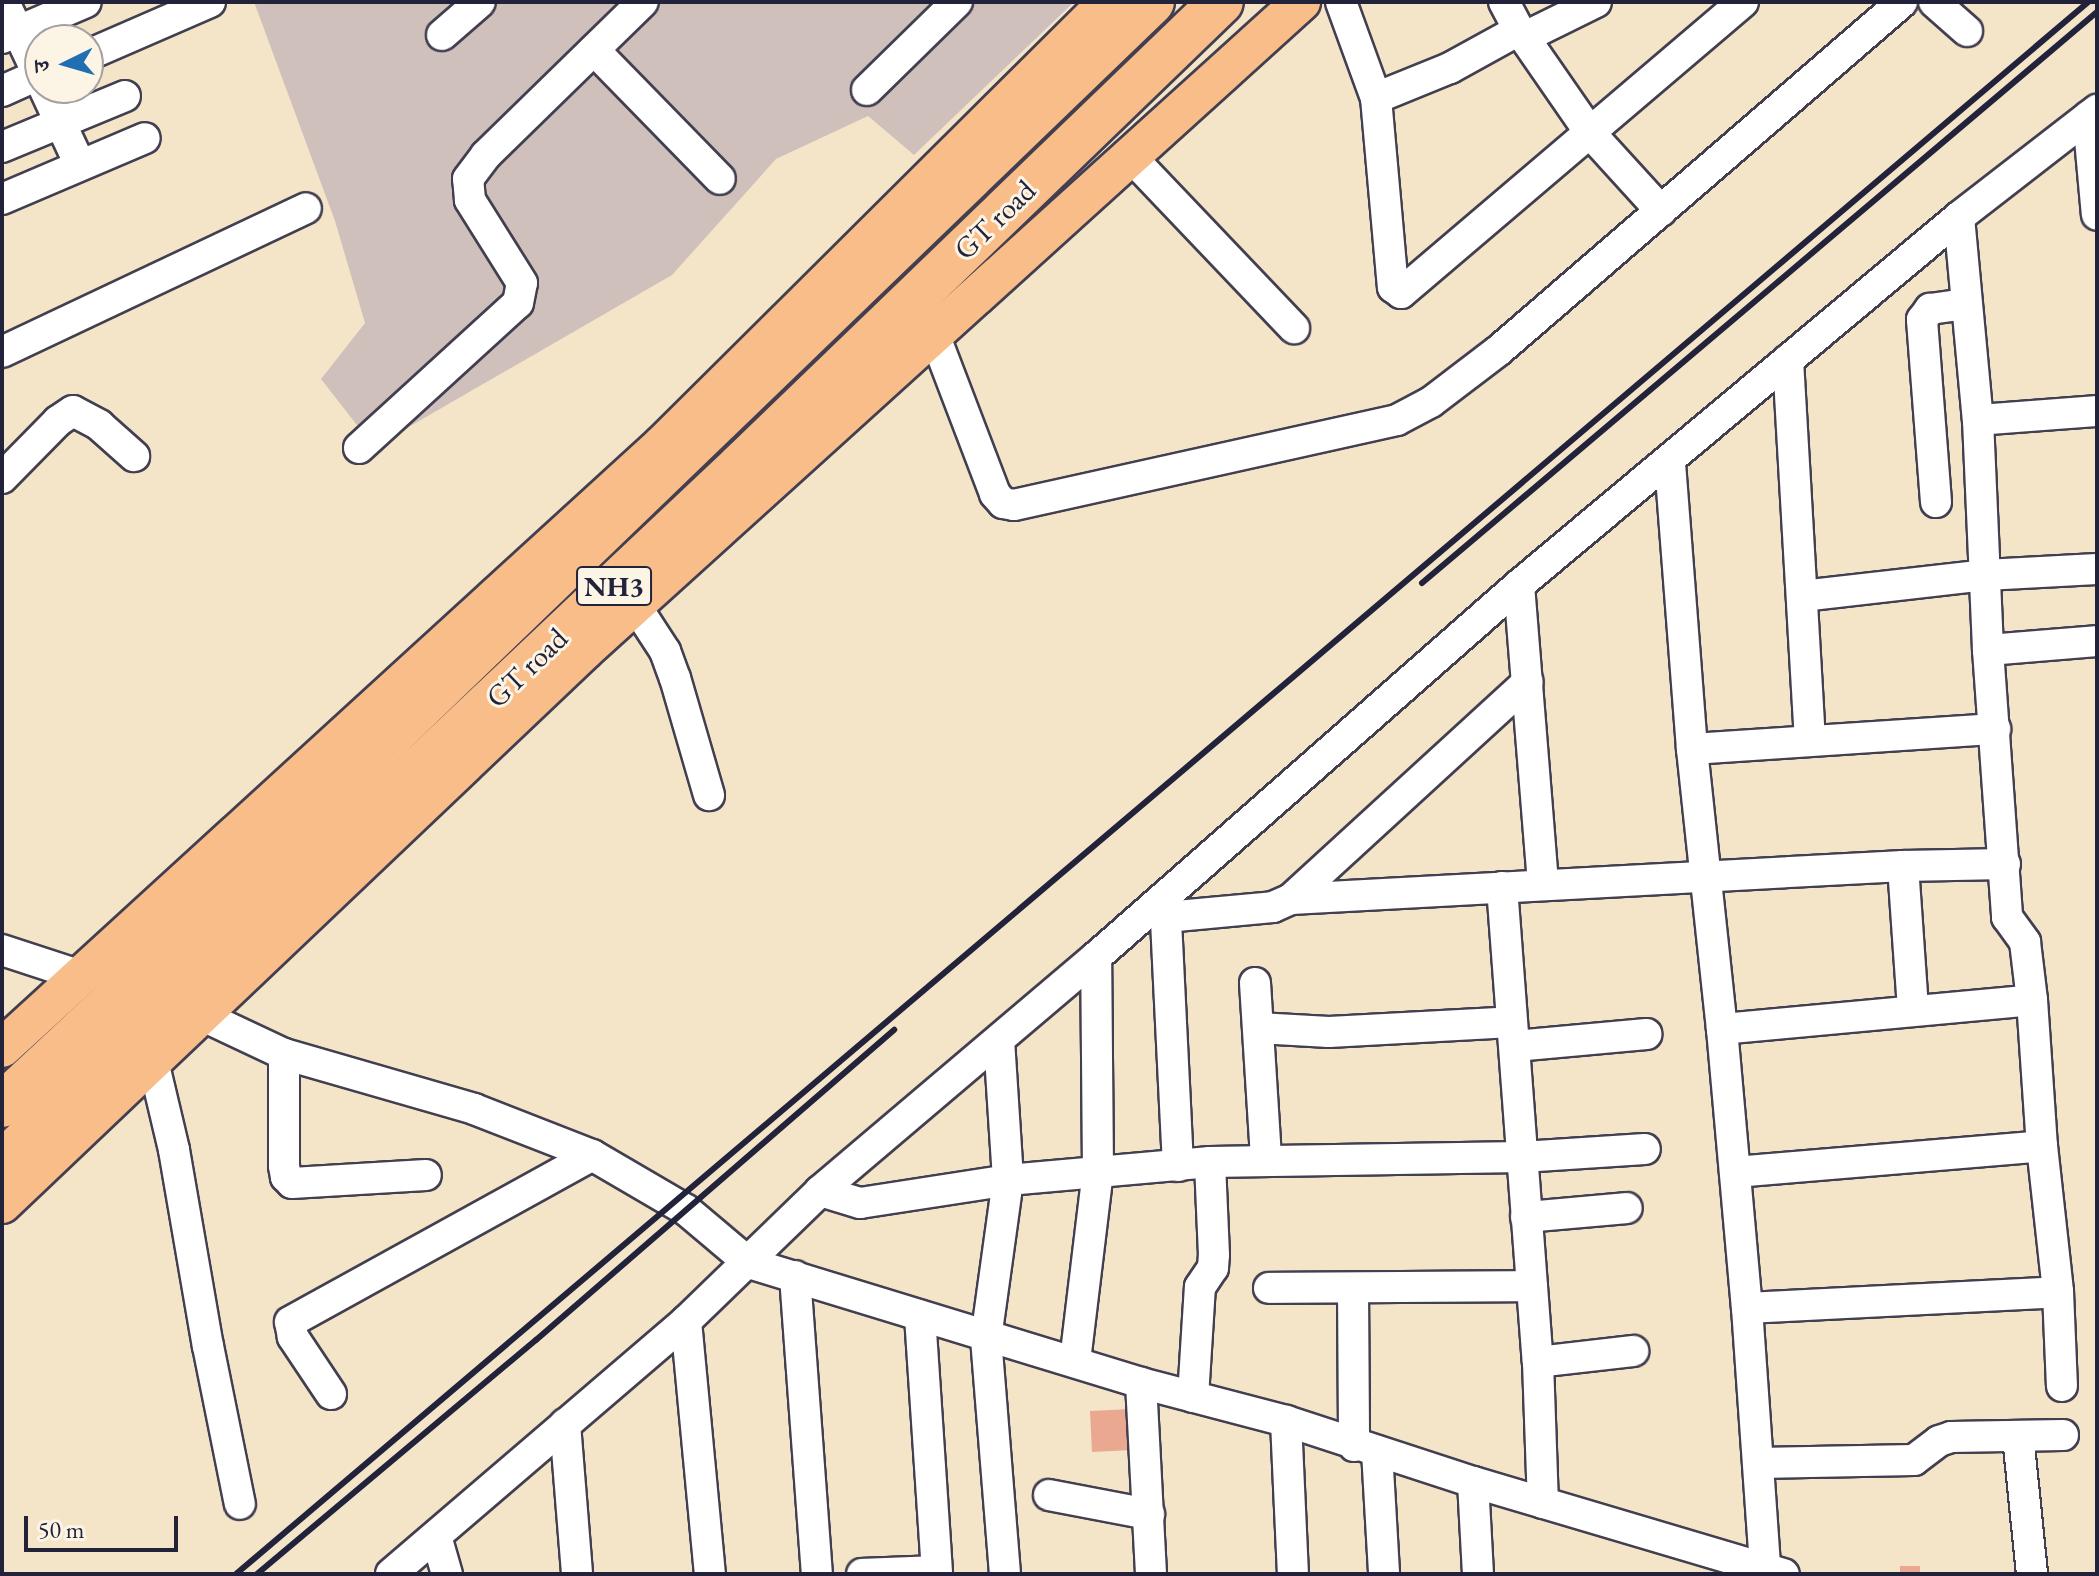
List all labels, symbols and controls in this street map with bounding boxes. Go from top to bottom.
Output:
north arrow [24,24,104,104]
text: उ [27,59,57,73]
street label: GT road [947,173,1043,267]
road number: NH3 [576,562,652,610]
street label: GT road [479,621,575,715]
scale bar [28,1500,182,1550]
text: 50 m [38,1514,85,1545]

